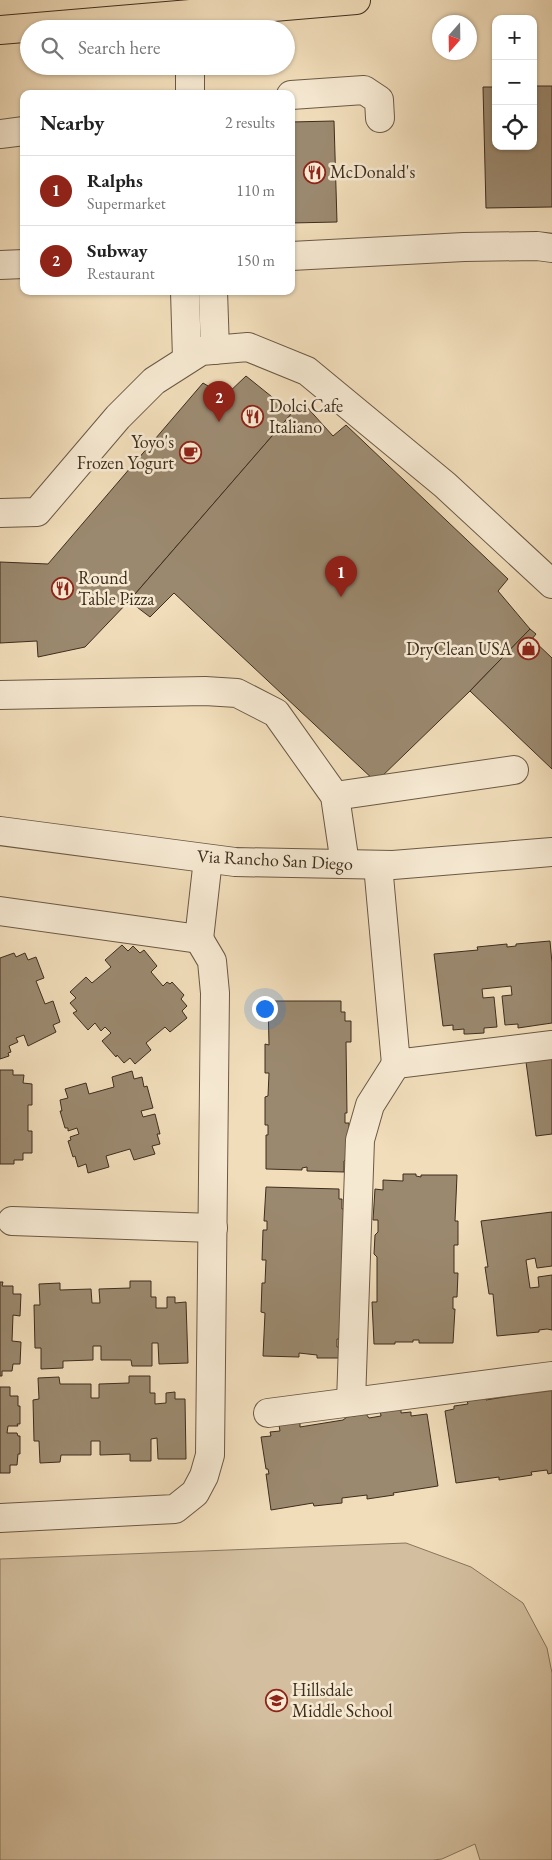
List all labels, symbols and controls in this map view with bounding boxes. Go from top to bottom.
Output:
north arrow [432,15,477,60]
map controls [492,15,537,150]
button: + [492,15,537,60]
search box [20,20,295,75]
icon: search [38,34,66,62]
text: Search here [78,35,160,60]
button: − [492,60,537,105]
button: locate [492,105,537,150]
text: Nearby [40,109,104,136]
text: 2 results [225,112,275,133]
restaurant icon: McDonald's [302,160,326,184]
place label: McDonald's [330,160,415,183]
text: Ralphs [87,168,143,193]
text: 1 [52,180,60,201]
text: 110 m [236,180,275,201]
text: Supermarket [87,193,166,214]
text: Subway [87,238,148,263]
text: 2 [52,250,60,271]
text: 150 m [236,250,275,271]
text: Restaurant [87,263,155,284]
pin: 2 [203,381,235,422]
place label: Dolci Cafe Italiano [269,394,343,438]
restaurant icon: Dolci Cafe Italiano [241,404,265,428]
place label: Yoyo's Frozen Yogurt [77,430,174,474]
cafe icon: Yoyo's Frozen Yogurt [178,440,202,464]
pin: 1 [325,556,357,597]
place label: Round Table Pizza [78,566,155,610]
restaurant icon: Round Table Pizza [50,576,74,600]
place label: DryClean USA [406,637,513,660]
shop icon: DryClean USA [516,637,540,661]
street label: Via Rancho San Diego [197,844,354,875]
your location [252,996,278,1022]
place label: Hillsdale Middle School [292,1678,393,1722]
school or university icon: Hillsdale Middle School [264,1688,288,1712]

